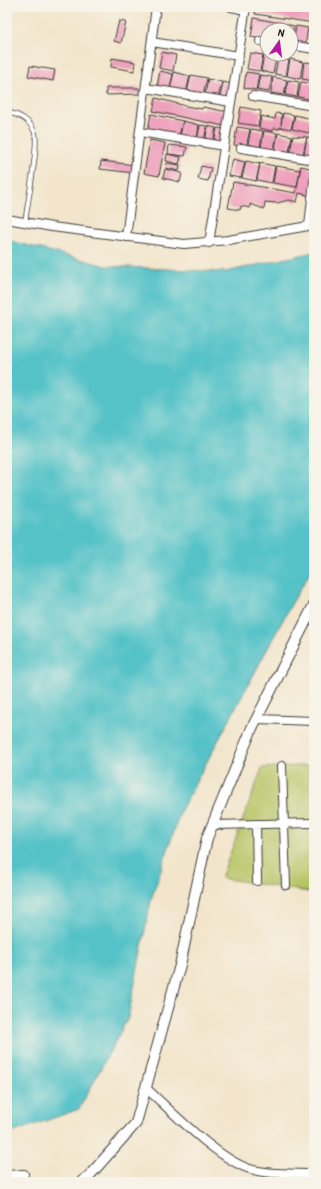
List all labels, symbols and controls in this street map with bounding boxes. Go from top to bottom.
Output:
north arrow [259,22,299,62]
text: N [277,25,286,40]

